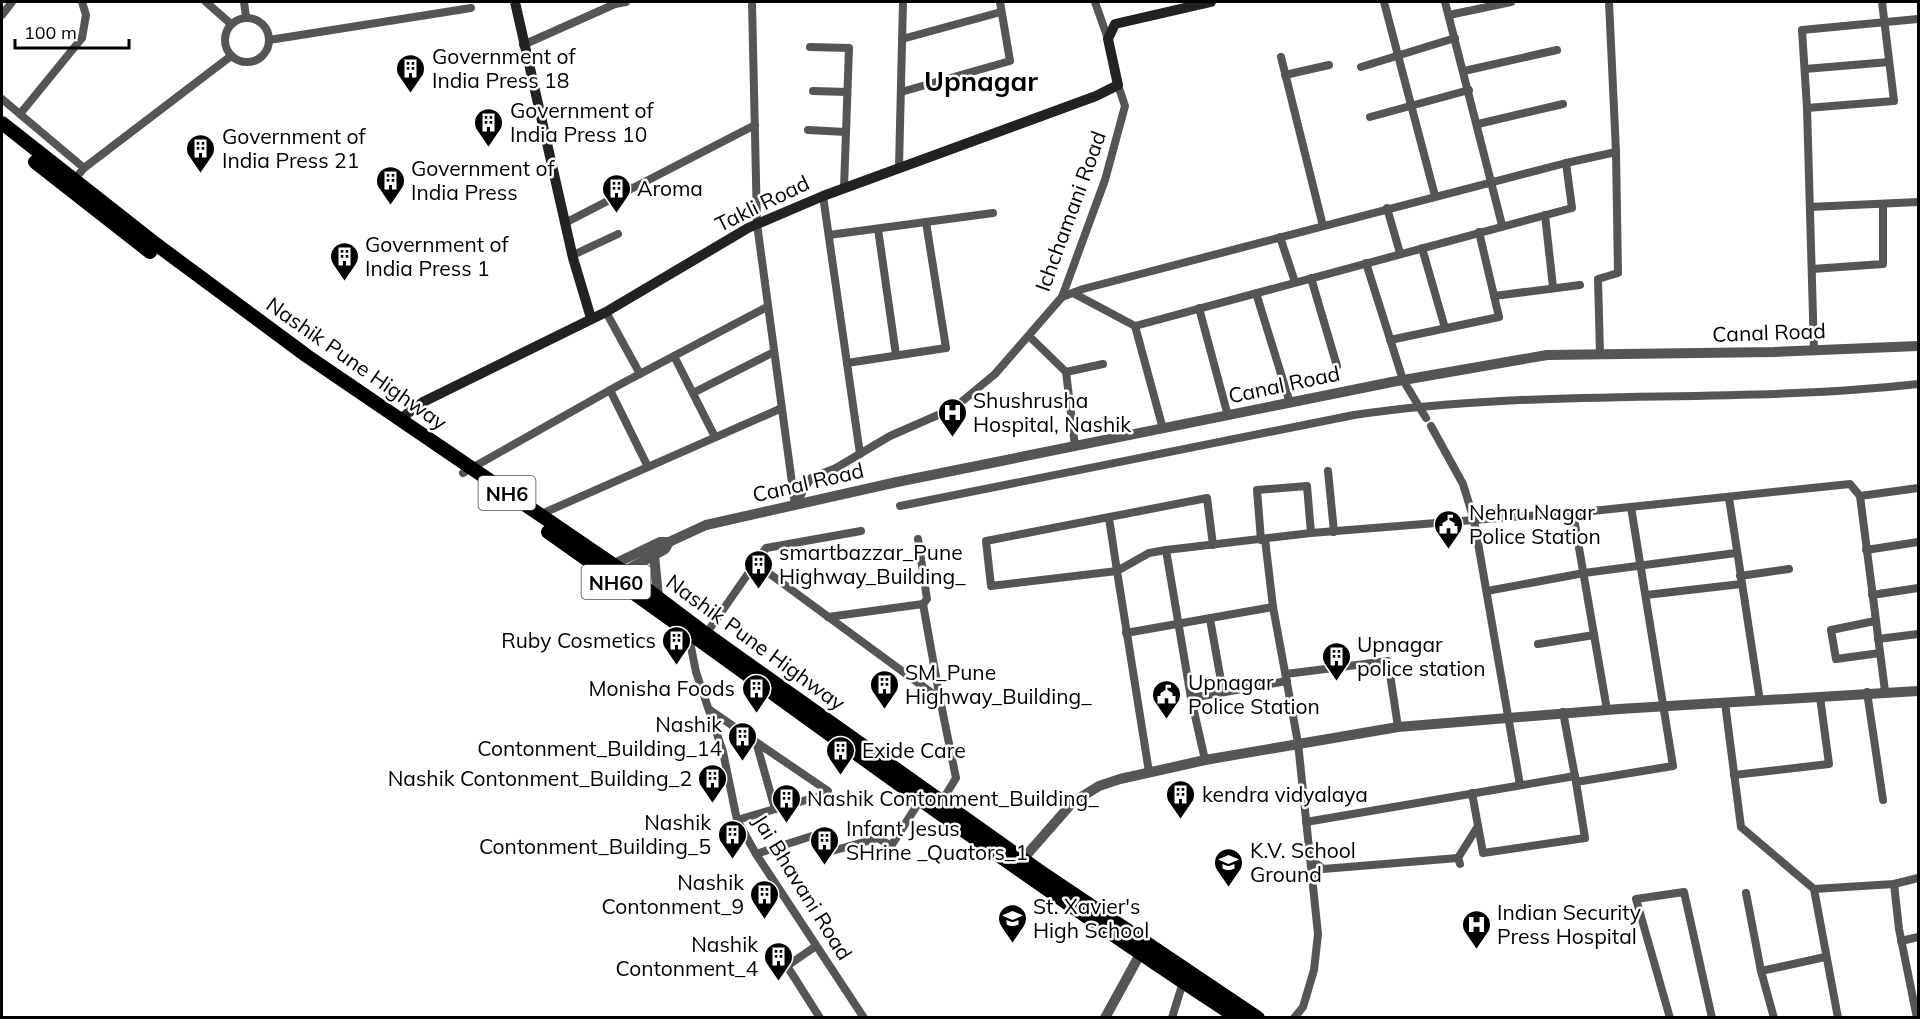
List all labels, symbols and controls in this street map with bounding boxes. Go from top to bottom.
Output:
scale bar [15,12,129,50]
text: 100 m [24,21,77,44]
place label: Government of India Press 18 [432,43,576,93]
building icon: Government of India Press 18 [395,52,427,94]
district label: Upnagar [924,64,1038,98]
place label: Government of India Press 10 [510,97,654,147]
building icon: Government of India Press 10 [473,106,505,148]
place label: Government of India Press 21 [222,123,366,173]
street label: Ichchamani Road [1029,127,1111,295]
building icon: Government of India Press 21 [185,132,217,174]
place label: Government of India Press [411,155,555,205]
building icon: Government of India Press [374,164,406,206]
street label: Takli Road [711,169,813,237]
building icon: Aroma [600,172,632,214]
place label: Aroma [637,175,703,201]
place label: Government of India Press 1 [365,231,509,281]
building icon: Government of India Press 1 [328,240,360,282]
street label: Nashik Pune Highway [262,291,452,435]
street label: Canal Road [1712,317,1826,347]
street label: Canal Road [1226,359,1342,409]
place label: Shushrusha Hospital, Nashik [973,387,1131,437]
hospital icon: Shushrusha Hospital, Nashik [936,396,968,438]
street label: Canal Road [750,457,866,507]
road number: NH6 [478,476,536,510]
place label: Nehru Nagar Police Station [1469,499,1601,549]
public building icon: Nehru Nagar Police Station [1432,508,1464,550]
place label: smartbazzar_Pune Highway_Building_ [779,539,966,589]
building icon: smartbazzar_Pune Highway_Building_ [742,548,774,590]
road number: NH60 [582,565,650,599]
street label: Nashik Pune Highway [661,568,851,716]
building icon: Ruby Cosmetics [661,624,693,666]
place label: Ruby Cosmetics [501,627,656,653]
place label: Upnagar police station [1357,631,1486,681]
building icon: Upnagar police station [1320,640,1352,682]
place label: SM_Pune Highway_Building_ [905,659,1092,709]
building icon: SM_Pune Highway_Building_ [868,668,900,710]
place label: Upnagar Police Station [1188,669,1320,719]
building icon: Monisha Foods [740,672,772,714]
place label: Monisha Foods [588,675,735,701]
public building icon: Upnagar Police Station [1151,678,1183,720]
place label: Nashik Contonment_Building_14 [477,711,722,761]
building icon: Nashik Contonment_Building_14 [727,720,759,762]
building icon: Exide Care [825,734,857,776]
place label: Exide Care [862,737,966,763]
building icon: Nashik Contonment_Building_2 [697,762,729,804]
place label: Nashik Contonment_Building_2 [388,765,692,791]
building icon: kendra vidyalaya [1165,778,1197,820]
place label: kendra vidyalaya [1202,781,1368,807]
building icon: Nashik Contonment_Building_ [770,782,802,824]
place label: Nashik Contonment_Building_ [807,785,1099,811]
place label: Nashik Contonment_Building_5 [479,809,711,859]
street label: Jai Bhavani Road [748,809,858,965]
place label: Infant Jesus SHrine _Quators_1 [846,815,1028,865]
building icon: Nashik Contonment_Building_5 [716,818,748,860]
building icon: Infant Jesus SHrine _Quators_1 [809,824,841,866]
place label: K.V. School Ground [1250,837,1356,887]
school or university icon: K.V. School Ground [1213,846,1245,888]
place label: Nashik Contonment_9 [602,869,744,919]
building icon: Nashik Contonment_9 [749,878,781,920]
place label: St. Xavier's High School [1033,893,1149,943]
place label: Indian Security Press Hospital [1497,899,1641,949]
school or university icon: St. Xavier's High School [996,902,1028,944]
hospital icon: Indian Security Press Hospital [1460,908,1492,950]
place label: Nashik Contonment_4 [616,931,758,981]
building icon: Nashik Contonment_4 [763,940,795,982]

